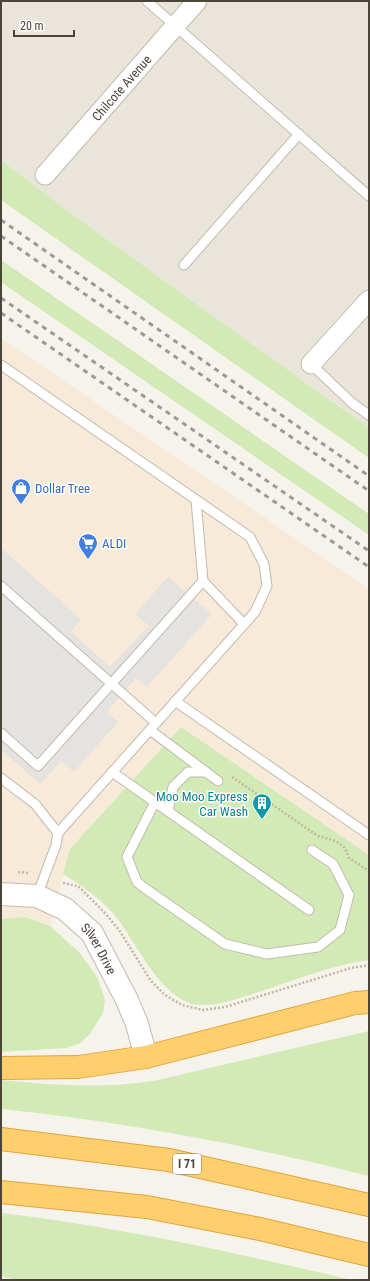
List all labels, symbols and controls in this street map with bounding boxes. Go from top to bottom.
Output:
scale bar [14,12,74,38]
text: 20 m [20,19,44,33]
street label: Chilcote Avenue [89,52,154,124]
shop icon: Dollar Tree [10,477,32,505]
place label: Dollar Tree [35,481,90,496]
supermarket icon: ALDI [77,532,99,560]
place label: ALDI [102,536,126,551]
place label: Moo Moo Express Car Wash [156,789,248,819]
building icon: Moo Moo Express Car Wash [251,792,273,820]
street label: Silver Drive [78,920,120,977]
road number: I 71 [173,1154,201,1174]

